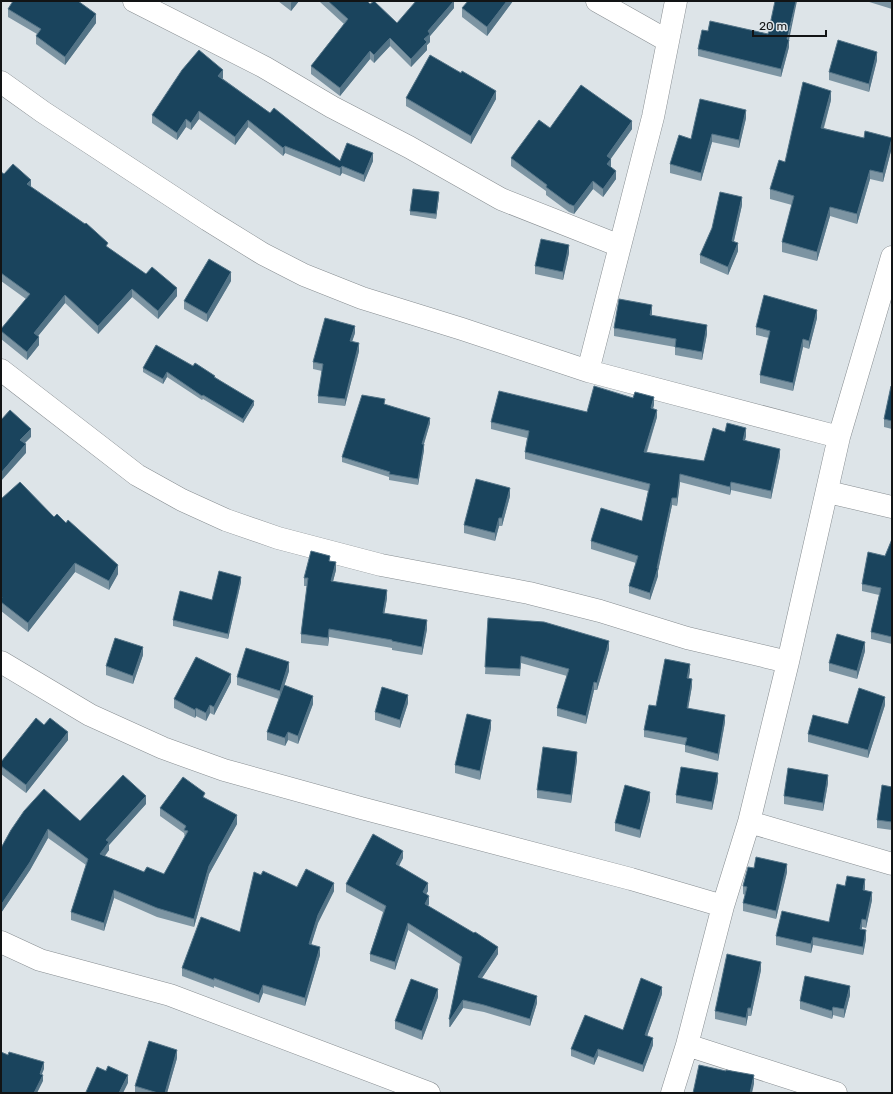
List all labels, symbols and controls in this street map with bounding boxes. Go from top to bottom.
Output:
scale bar [753,12,826,38]
text: 20 m [759,19,787,33]

